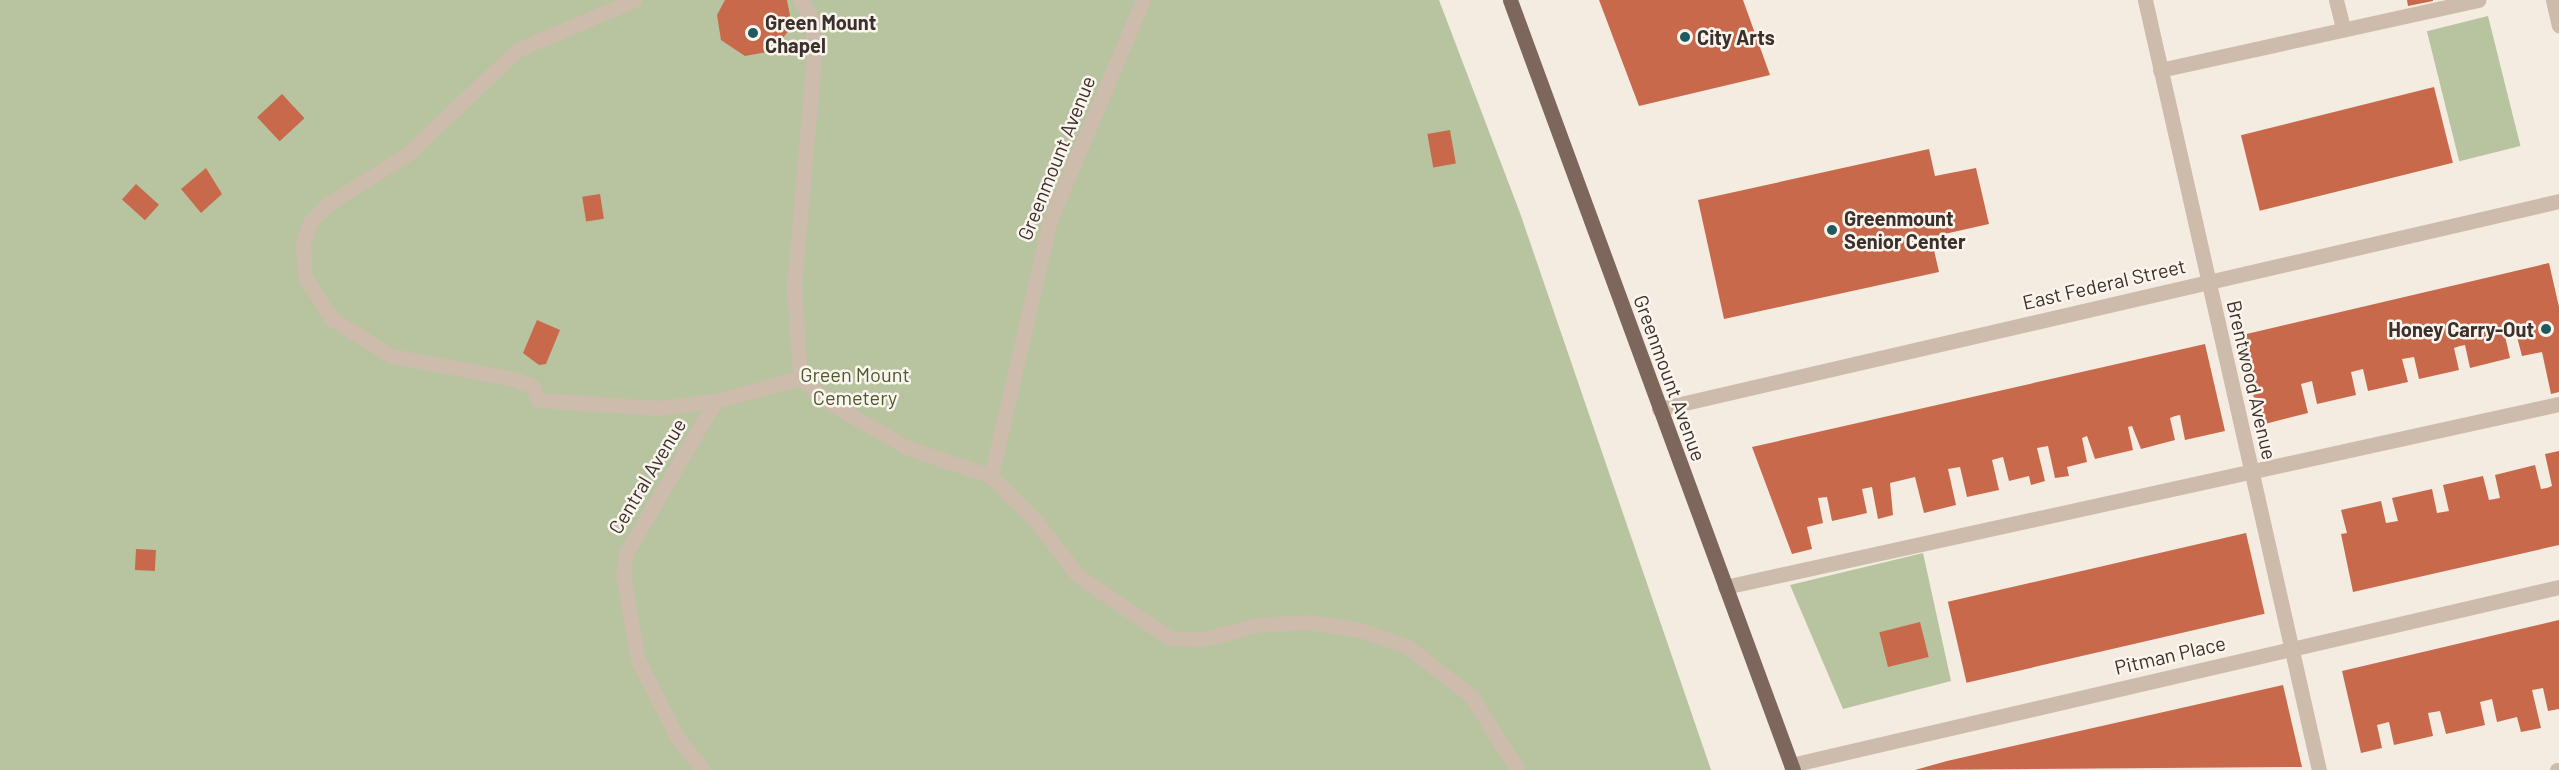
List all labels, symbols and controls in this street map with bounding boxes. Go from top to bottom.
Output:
place label: Green Mount Chapel [765,10,876,57]
place label: City Arts [1697,25,1775,49]
marker: Green Mount Chapel [746,26,760,40]
marker: City Arts [1678,30,1692,44]
street label: Greenmount Avenue [1012,72,1100,244]
place label: Greenmount Senior Center [1844,207,1966,254]
marker: Greenmount Senior Center [1825,223,1839,237]
street label: East Federal Street [2020,254,2188,314]
street label: Greenmount Avenue [1629,292,1711,464]
street label: Brentwood Avenue [2222,298,2282,462]
place label: Honey Carry-Out [2388,317,2534,341]
marker: Honey Carry-Out [2539,322,2553,336]
park label: Green Mount Cemetery [800,362,910,409]
street label: Central Avenue [603,414,691,538]
street label: Pitman Place [2112,631,2228,679]

